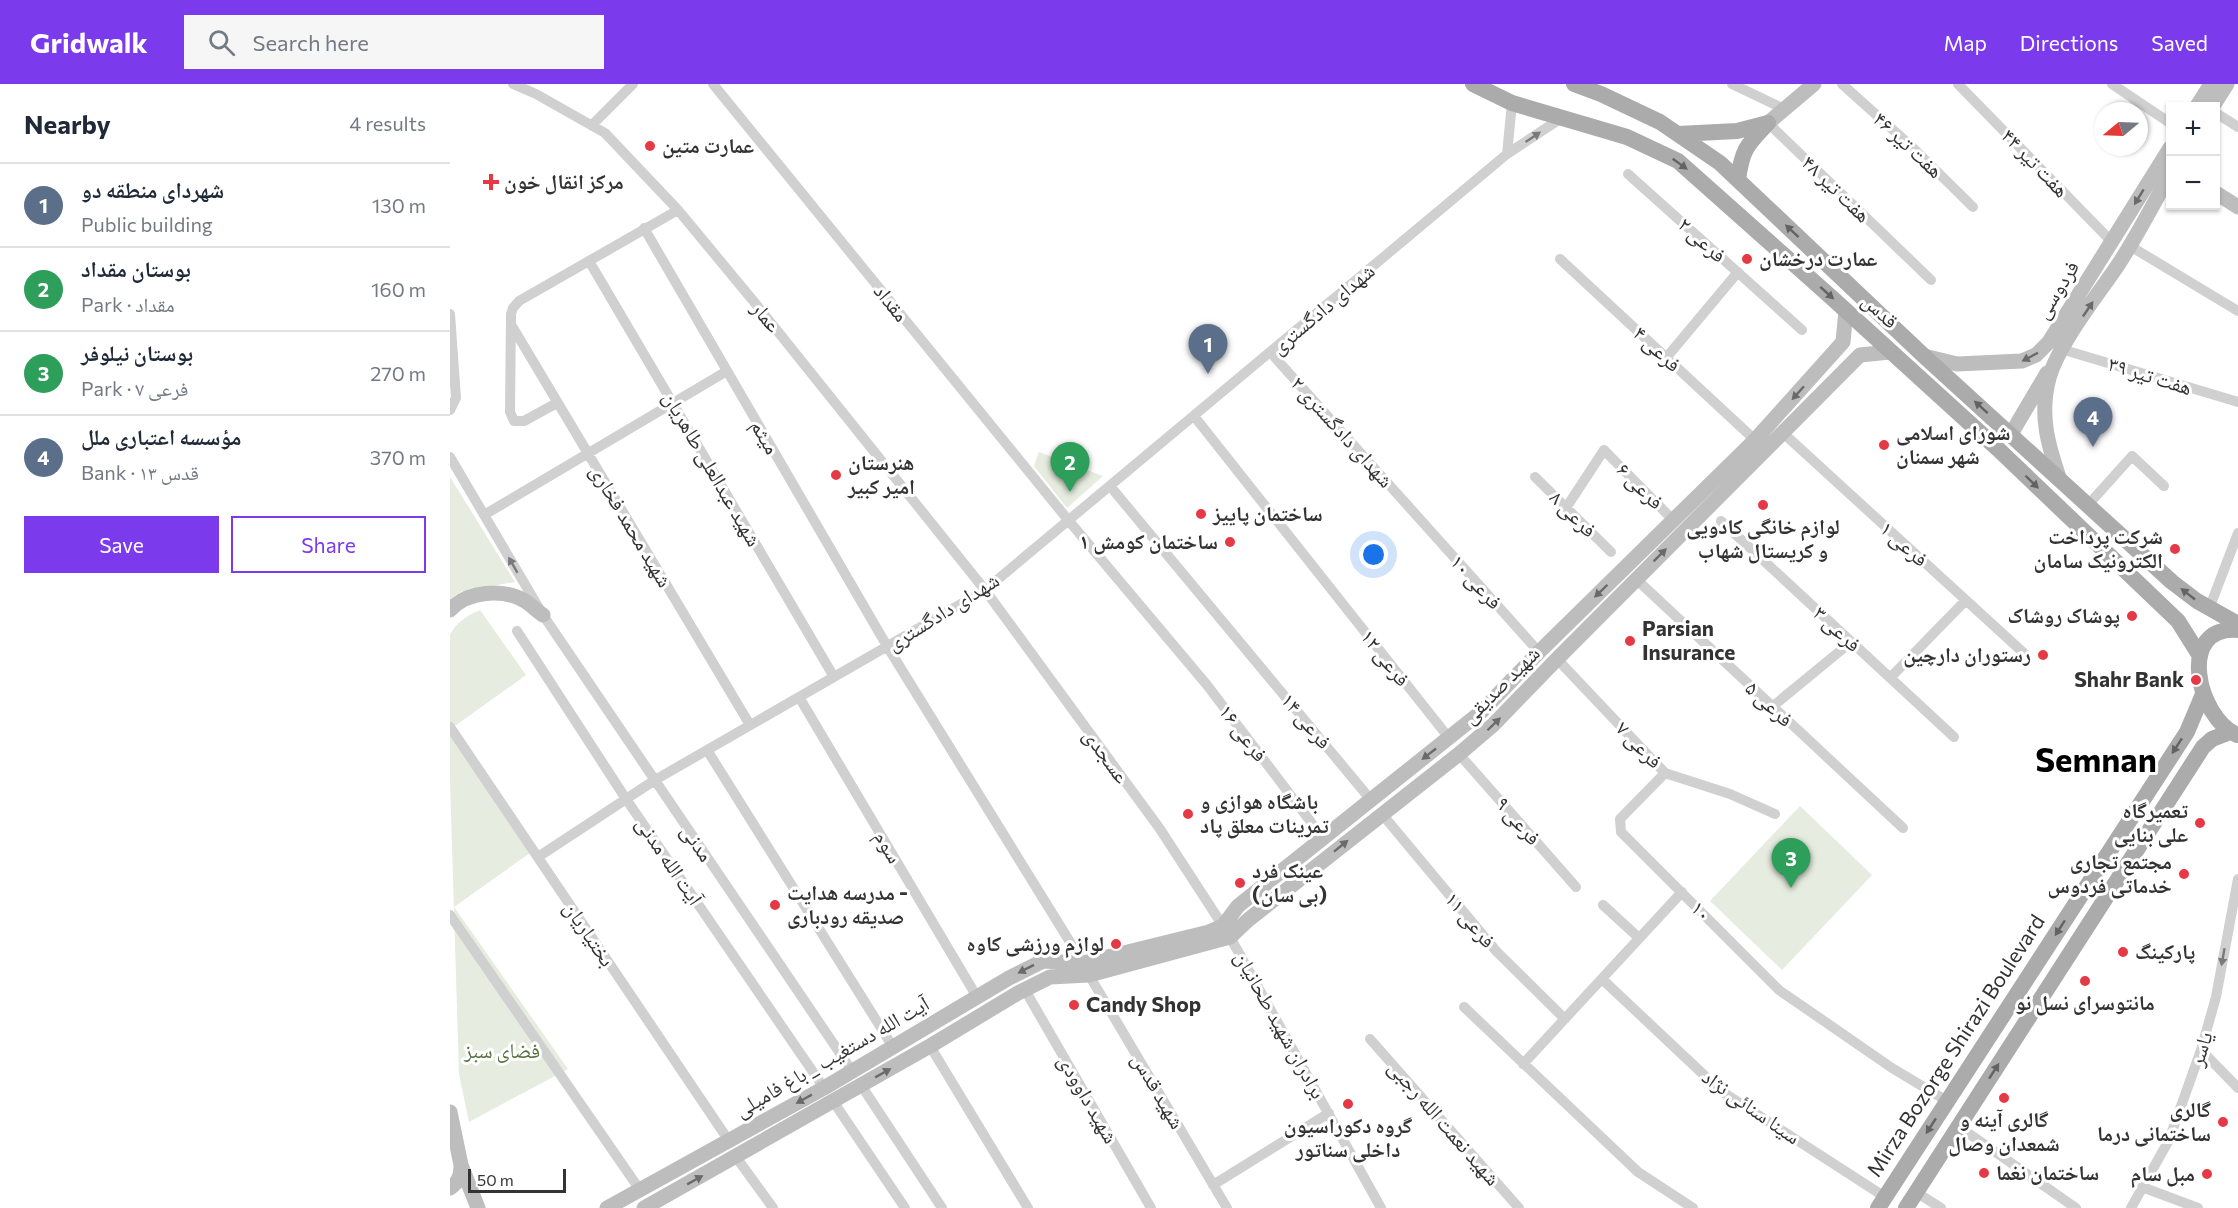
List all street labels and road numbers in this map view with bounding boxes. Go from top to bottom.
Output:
street label: هفت تیر ۴۶ [1869,105,1949,183]
street label: هفت تیر ۴۴ [1997,122,2075,202]
street label: هفت تیر ۴۸ [1797,149,1877,227]
street label: فرعی ۲ [1673,211,1732,268]
street label: فردوسی [2028,255,2085,324]
street label: شهدای دادگستری [1265,257,1380,359]
street label: مقداد [869,278,915,326]
street label: قدس [1856,287,1904,334]
street label: عمار [747,295,787,337]
street label: فرعی ۴ [1628,320,1687,378]
street label: هفت تیر ۳۹ [2106,350,2195,399]
street label: شهدای دادگستری ۲ [1286,370,1400,493]
street label: شهید عبدالعلی طاهریان [657,386,768,551]
street label: میثم [744,414,786,460]
street label: فرعی ۶ [1611,456,1670,515]
street label: شهید محمد فخاری [585,459,679,592]
street label: فرعی ۸ [1544,484,1603,543]
street label: فرعی ۱ [1875,515,1934,572]
street label: فرعی ۱۰ [1445,548,1508,615]
street label: شهدای دادگستری [881,566,1004,656]
street label: فرعی ۳ [1808,600,1867,658]
street label: فرعی ۱۲ [1355,624,1416,692]
street label: شهید صدیقی [1456,640,1545,729]
street label: فرعی ۵ [1740,675,1799,733]
street label: فرعی ۱۴ [1275,687,1338,754]
street label: فرعی ۱۶ [1213,699,1274,767]
street label: فرعی ۷ [1610,715,1668,774]
street label: عسجدی [1078,723,1136,788]
street label: فرعی ۹ [1490,791,1547,851]
street label: آیت الله مدنی [630,811,709,911]
street label: مدنی [675,819,720,867]
street label: سوم [867,825,909,869]
street label: فرعی ۱۱ [1439,886,1502,953]
street label: ۱۰ [1687,894,1718,925]
street label: بختیاریان [559,896,621,971]
street label: Mirza Bozorge Shirazi Boulevard [1861,909,2049,1181]
street label: برادران شهید طحانیان [1230,946,1332,1103]
street label: آیت الله دستغیب _ باغ فامیلی [730,990,934,1123]
street label: یاسر [2182,1028,2217,1070]
street label: شهید قدس [1126,1048,1191,1134]
street label: شهید داوودی [1053,1049,1125,1148]
street label: شهید نعمت الله رجبی [1382,1054,1506,1191]
street label: سینا سنائی نژاد [1697,1063,1806,1150]

